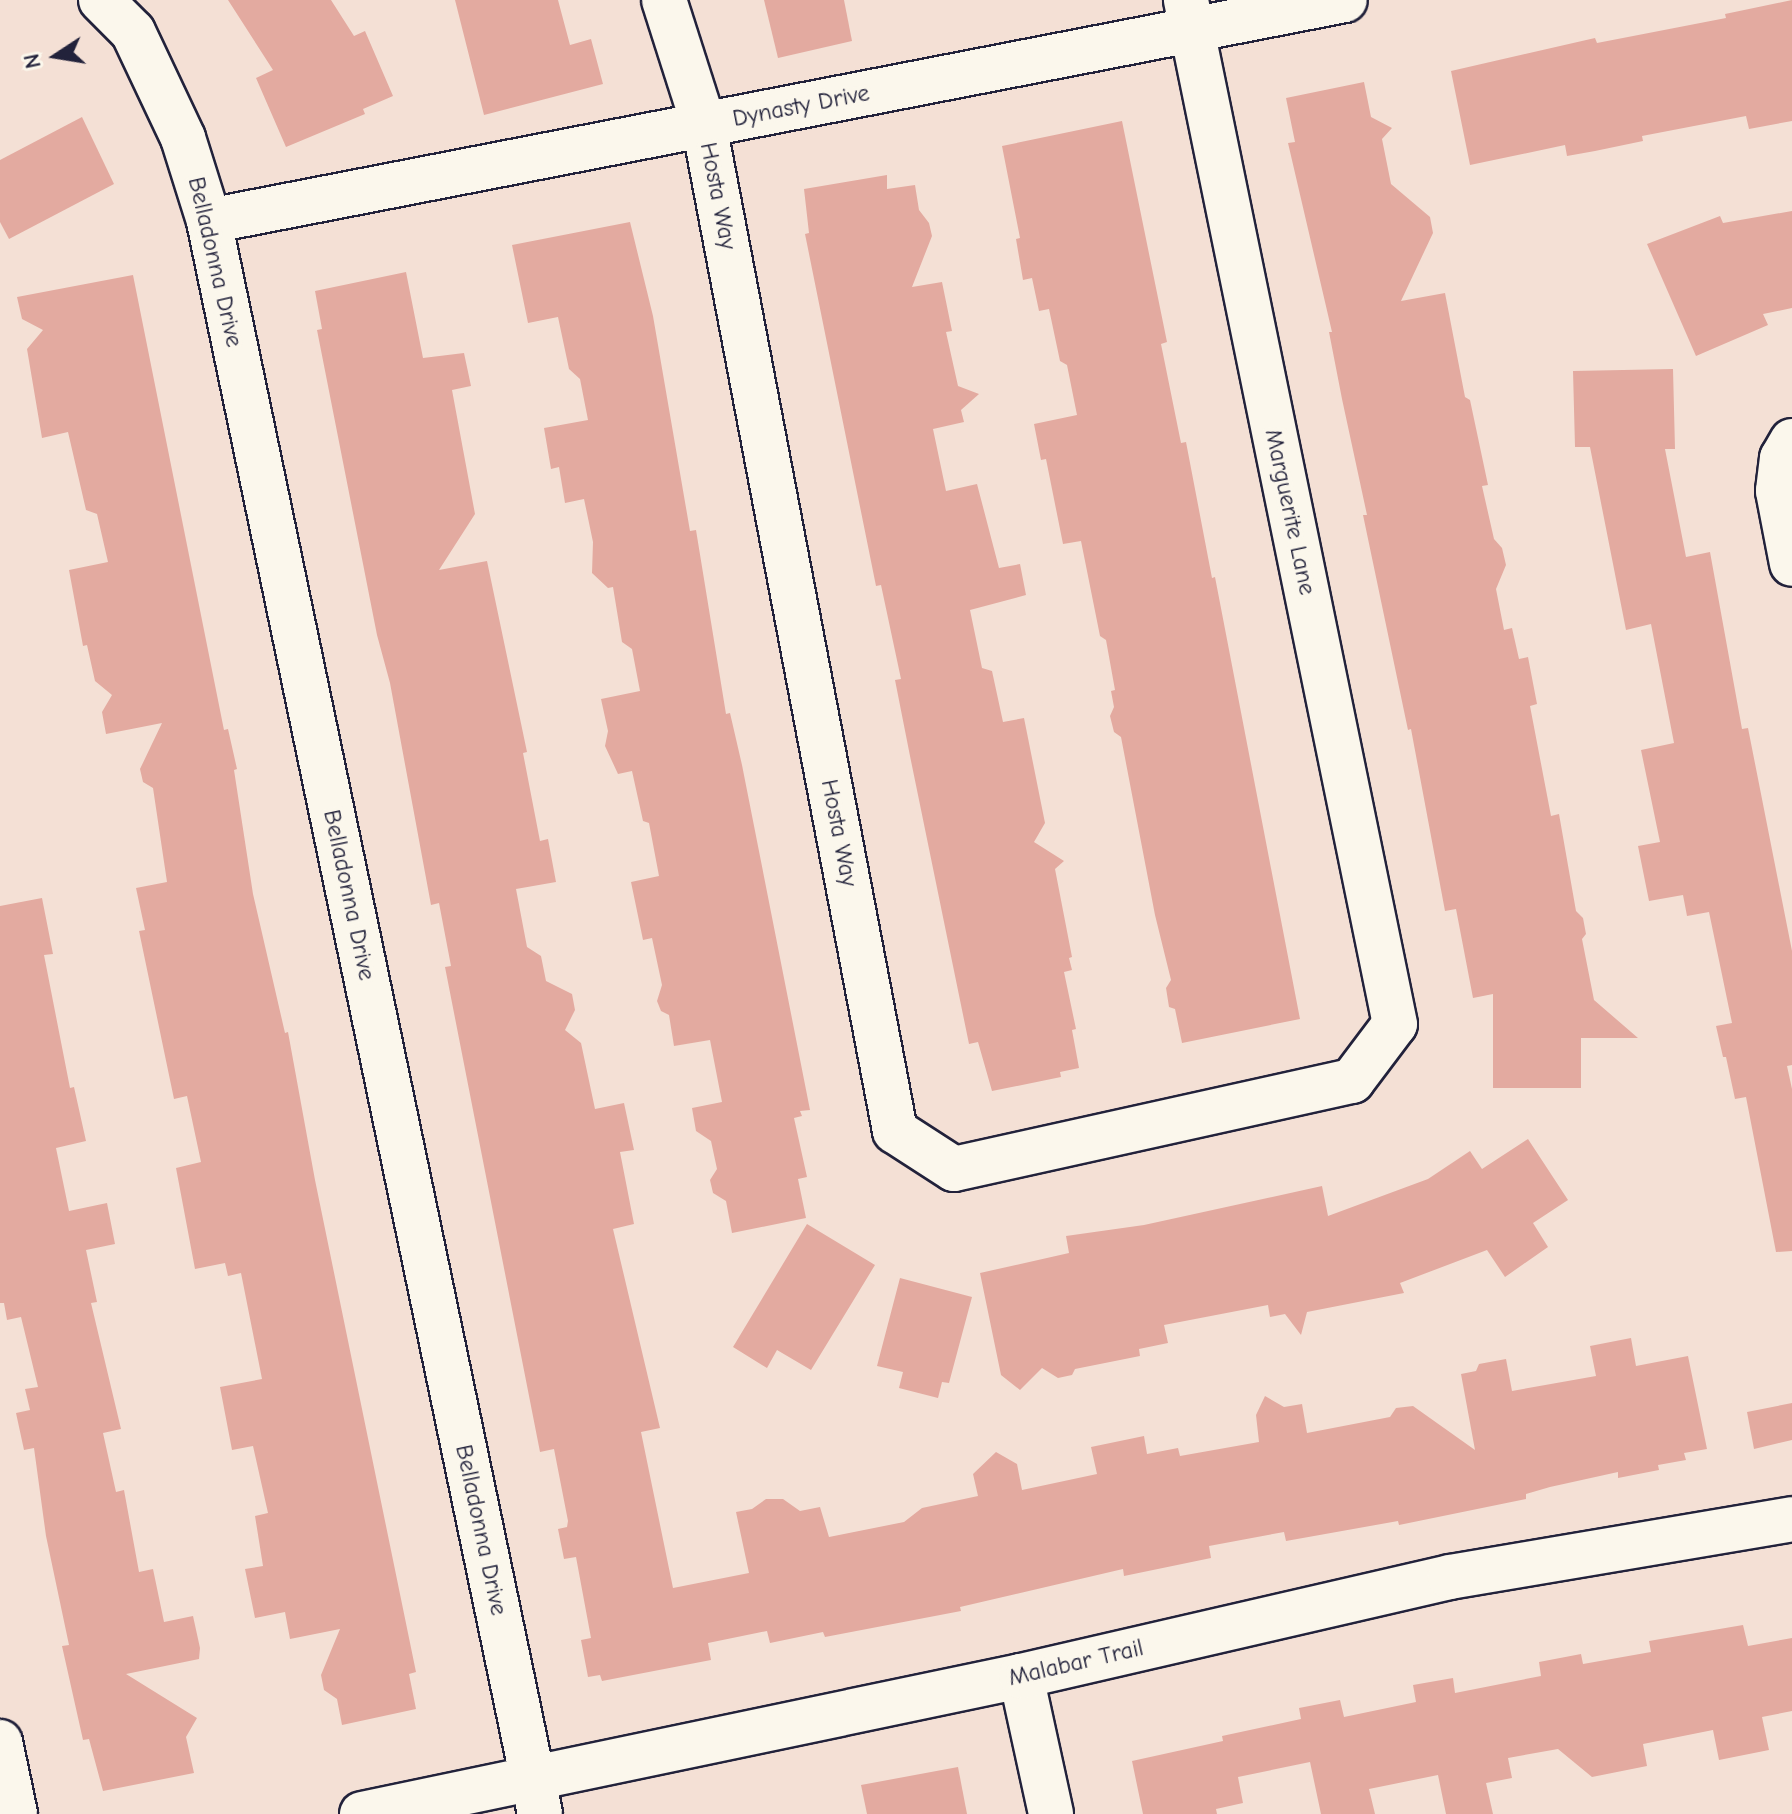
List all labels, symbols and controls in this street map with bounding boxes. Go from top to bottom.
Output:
north arrow [16,16,96,96]
text: N [18,51,47,71]
street label: Dynasty Drive [730,79,872,133]
street label: Hosta Way [693,140,743,252]
street label: Belladonna Drive [181,174,249,350]
street label: Marguerite Lane [1258,426,1322,598]
street label: Hosta Way [814,777,864,889]
street label: Belladonna Drive [317,807,381,983]
street label: Belladonna Drive [449,1442,513,1618]
street label: Malabar Trail [1006,1633,1146,1693]

